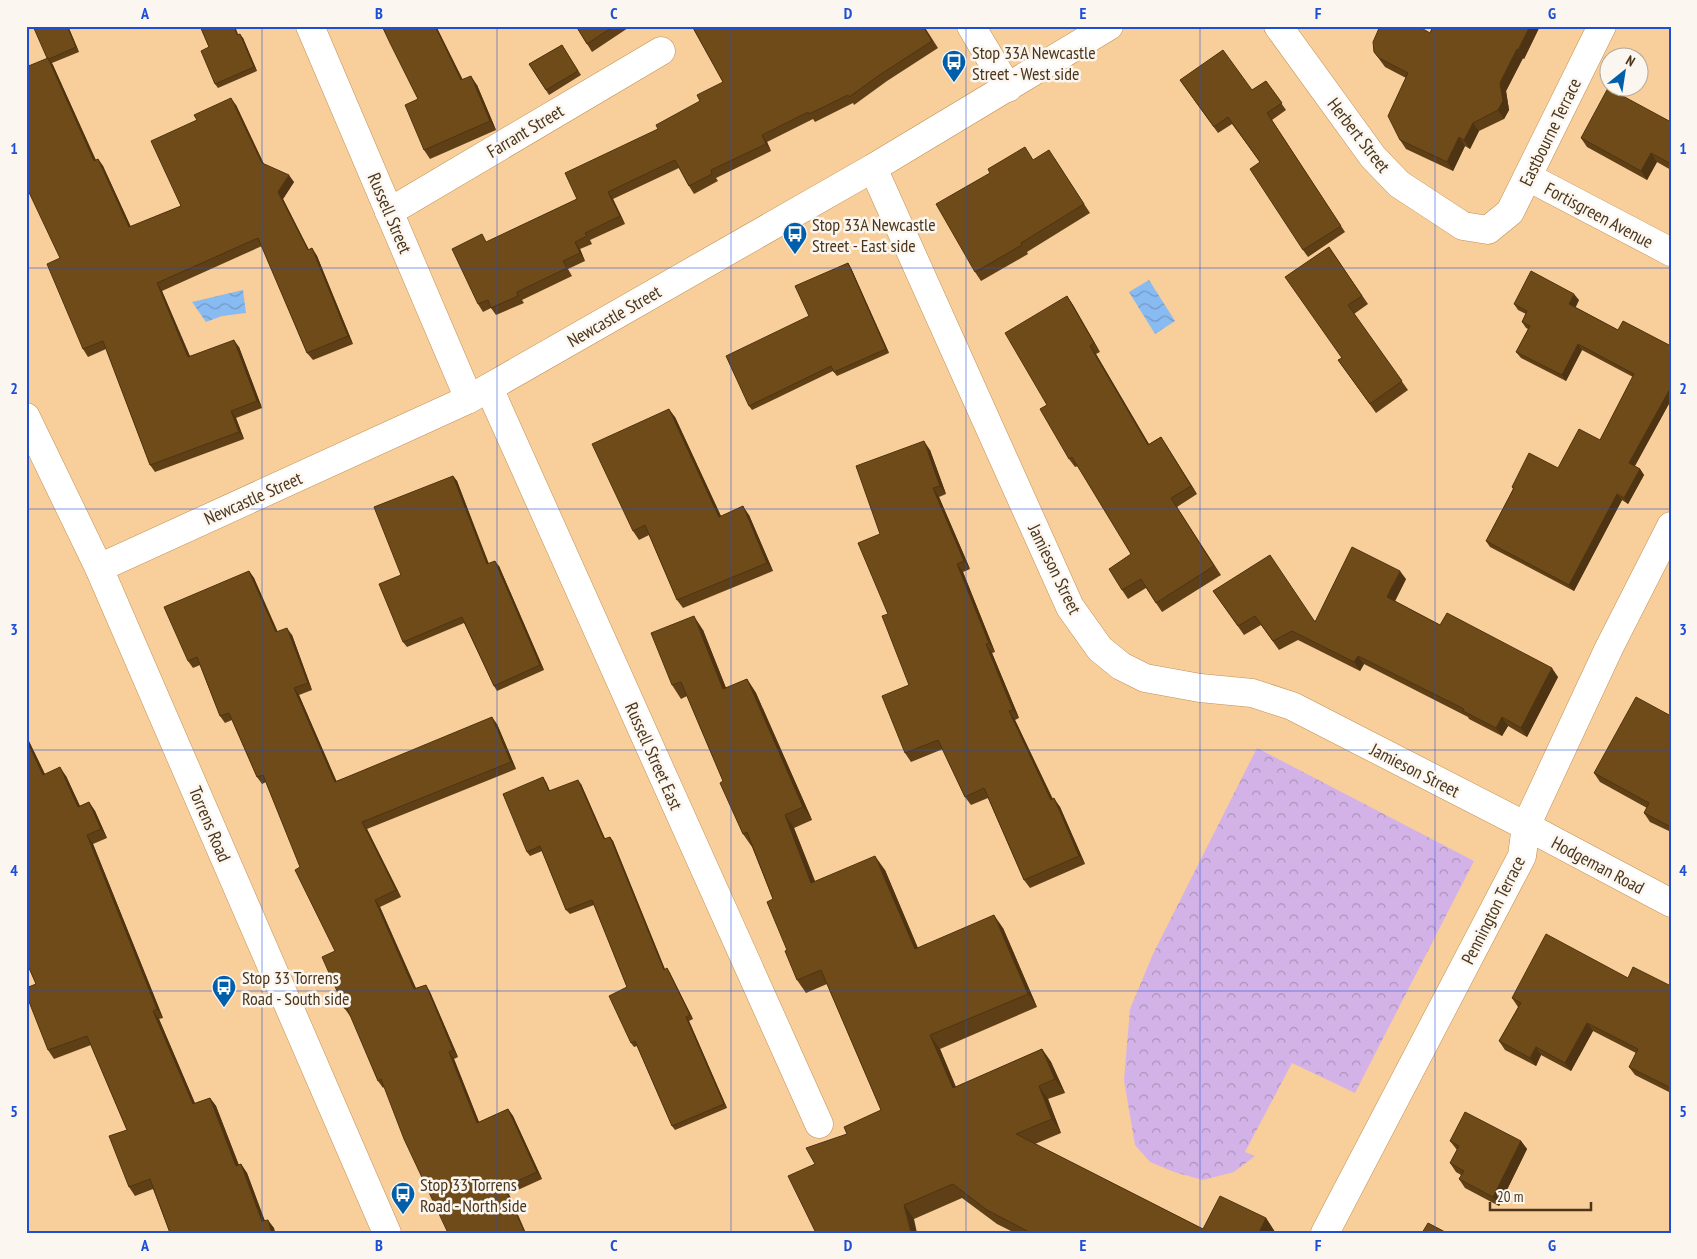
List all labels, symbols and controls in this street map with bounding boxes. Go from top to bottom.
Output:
text: A [140,3,150,23]
text: B [375,3,383,23]
text: C [610,3,618,23]
text: D [844,3,853,23]
text: E [1080,3,1087,23]
text: F [1315,3,1322,23]
text: G [1548,3,1556,23]
place label: Stop 33A Newcastle Street - West side [972,41,1096,85]
north arrow [1600,48,1650,98]
bus stop icon: Stop 33A Newcastle Street - West side [941,49,967,83]
text: N [1623,51,1638,70]
street label: Eastbourne Terrace [1514,74,1586,190]
street label: Herbert Street [1323,93,1395,177]
street label: Farrant Street [482,99,568,163]
text: 1 [10,138,18,158]
text: 1 [1679,138,1687,158]
street label: Russell Street [363,169,417,257]
street label: Fortisgreen Avenue [1541,177,1657,253]
place label: Stop 33A Newcastle Street - East side [812,213,936,257]
bus stop icon: Stop 33A Newcastle Street - East side [782,221,808,255]
street label: Newcastle Street [563,280,665,352]
text: 2 [10,378,18,398]
text: 2 [1679,378,1687,398]
street label: Newcastle Street [200,466,306,530]
street label: Jamieson Street [1023,519,1087,618]
text: 3 [10,619,18,639]
text: 3 [1679,619,1687,639]
street label: Russell Street East [620,699,688,813]
street label: Jamieson Street [1365,737,1464,802]
street label: Torrens Road [184,783,236,865]
street label: Hodgeman Road [1548,831,1648,899]
street label: Pennington Terrace [1456,852,1530,968]
text: 4 [10,860,18,880]
text: 4 [1679,860,1687,880]
place label: Stop 33 Torrens Road - South side [242,966,349,1010]
bus stop icon: Stop 33 Torrens Road - South side [211,974,237,1008]
text: 5 [10,1101,18,1121]
text: 5 [1679,1101,1687,1121]
place label: Stop 33 Torrens Road - North side [420,1173,527,1217]
scale bar [1490,1179,1591,1211]
bus stop icon: Stop 33 Torrens Road - North side [390,1181,416,1215]
text: 20 m [1497,1187,1523,1206]
text: A [140,1235,150,1255]
text: B [375,1235,383,1255]
text: C [610,1235,618,1255]
text: D [844,1235,853,1255]
text: E [1080,1235,1087,1255]
text: F [1315,1235,1322,1255]
text: G [1548,1235,1556,1255]

